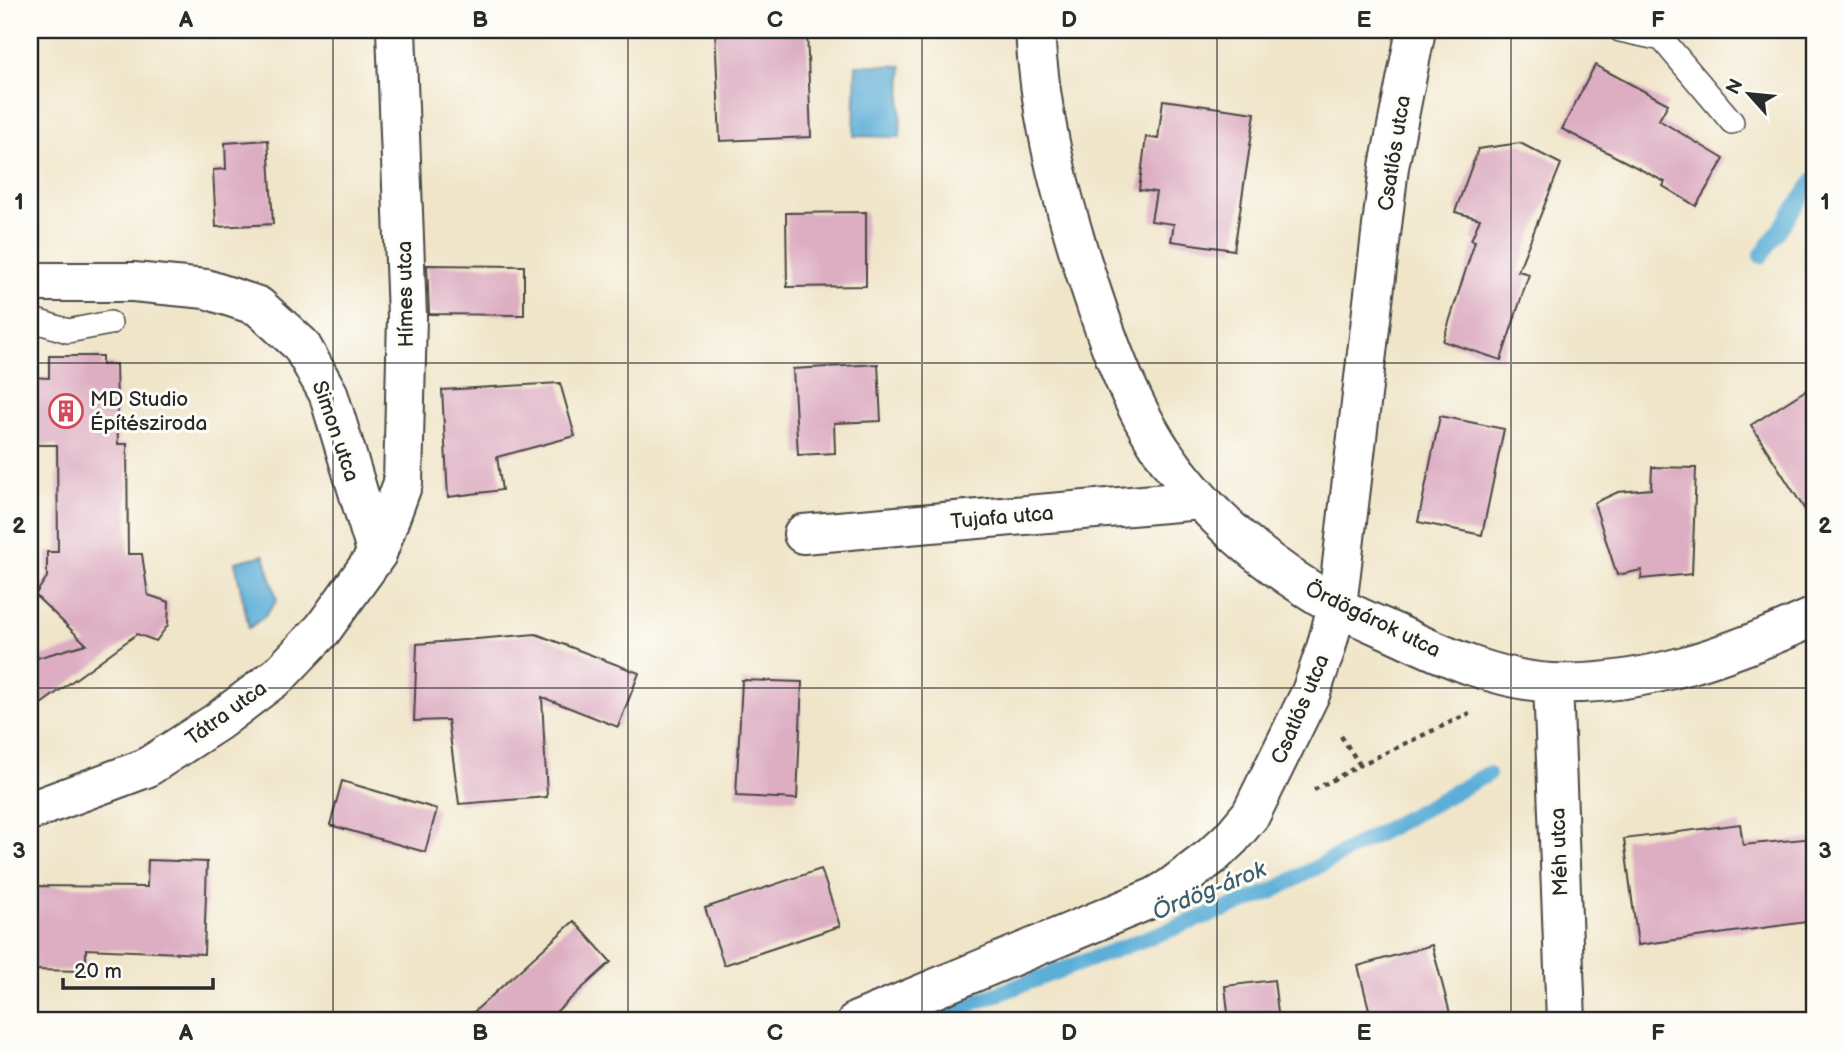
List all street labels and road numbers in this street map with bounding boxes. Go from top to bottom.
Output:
street label: Csatlós utca [1373,93,1416,213]
street label: Hímes utca [392,240,419,348]
street label: Simon utca [307,377,364,485]
street label: Tujafa utca [949,501,1055,534]
street label: Ördögárok utca [1301,576,1445,663]
street label: Csatlós utca [1266,651,1335,768]
street label: Tátra utca [181,676,272,751]
street label: Méh utca [1545,807,1574,897]

